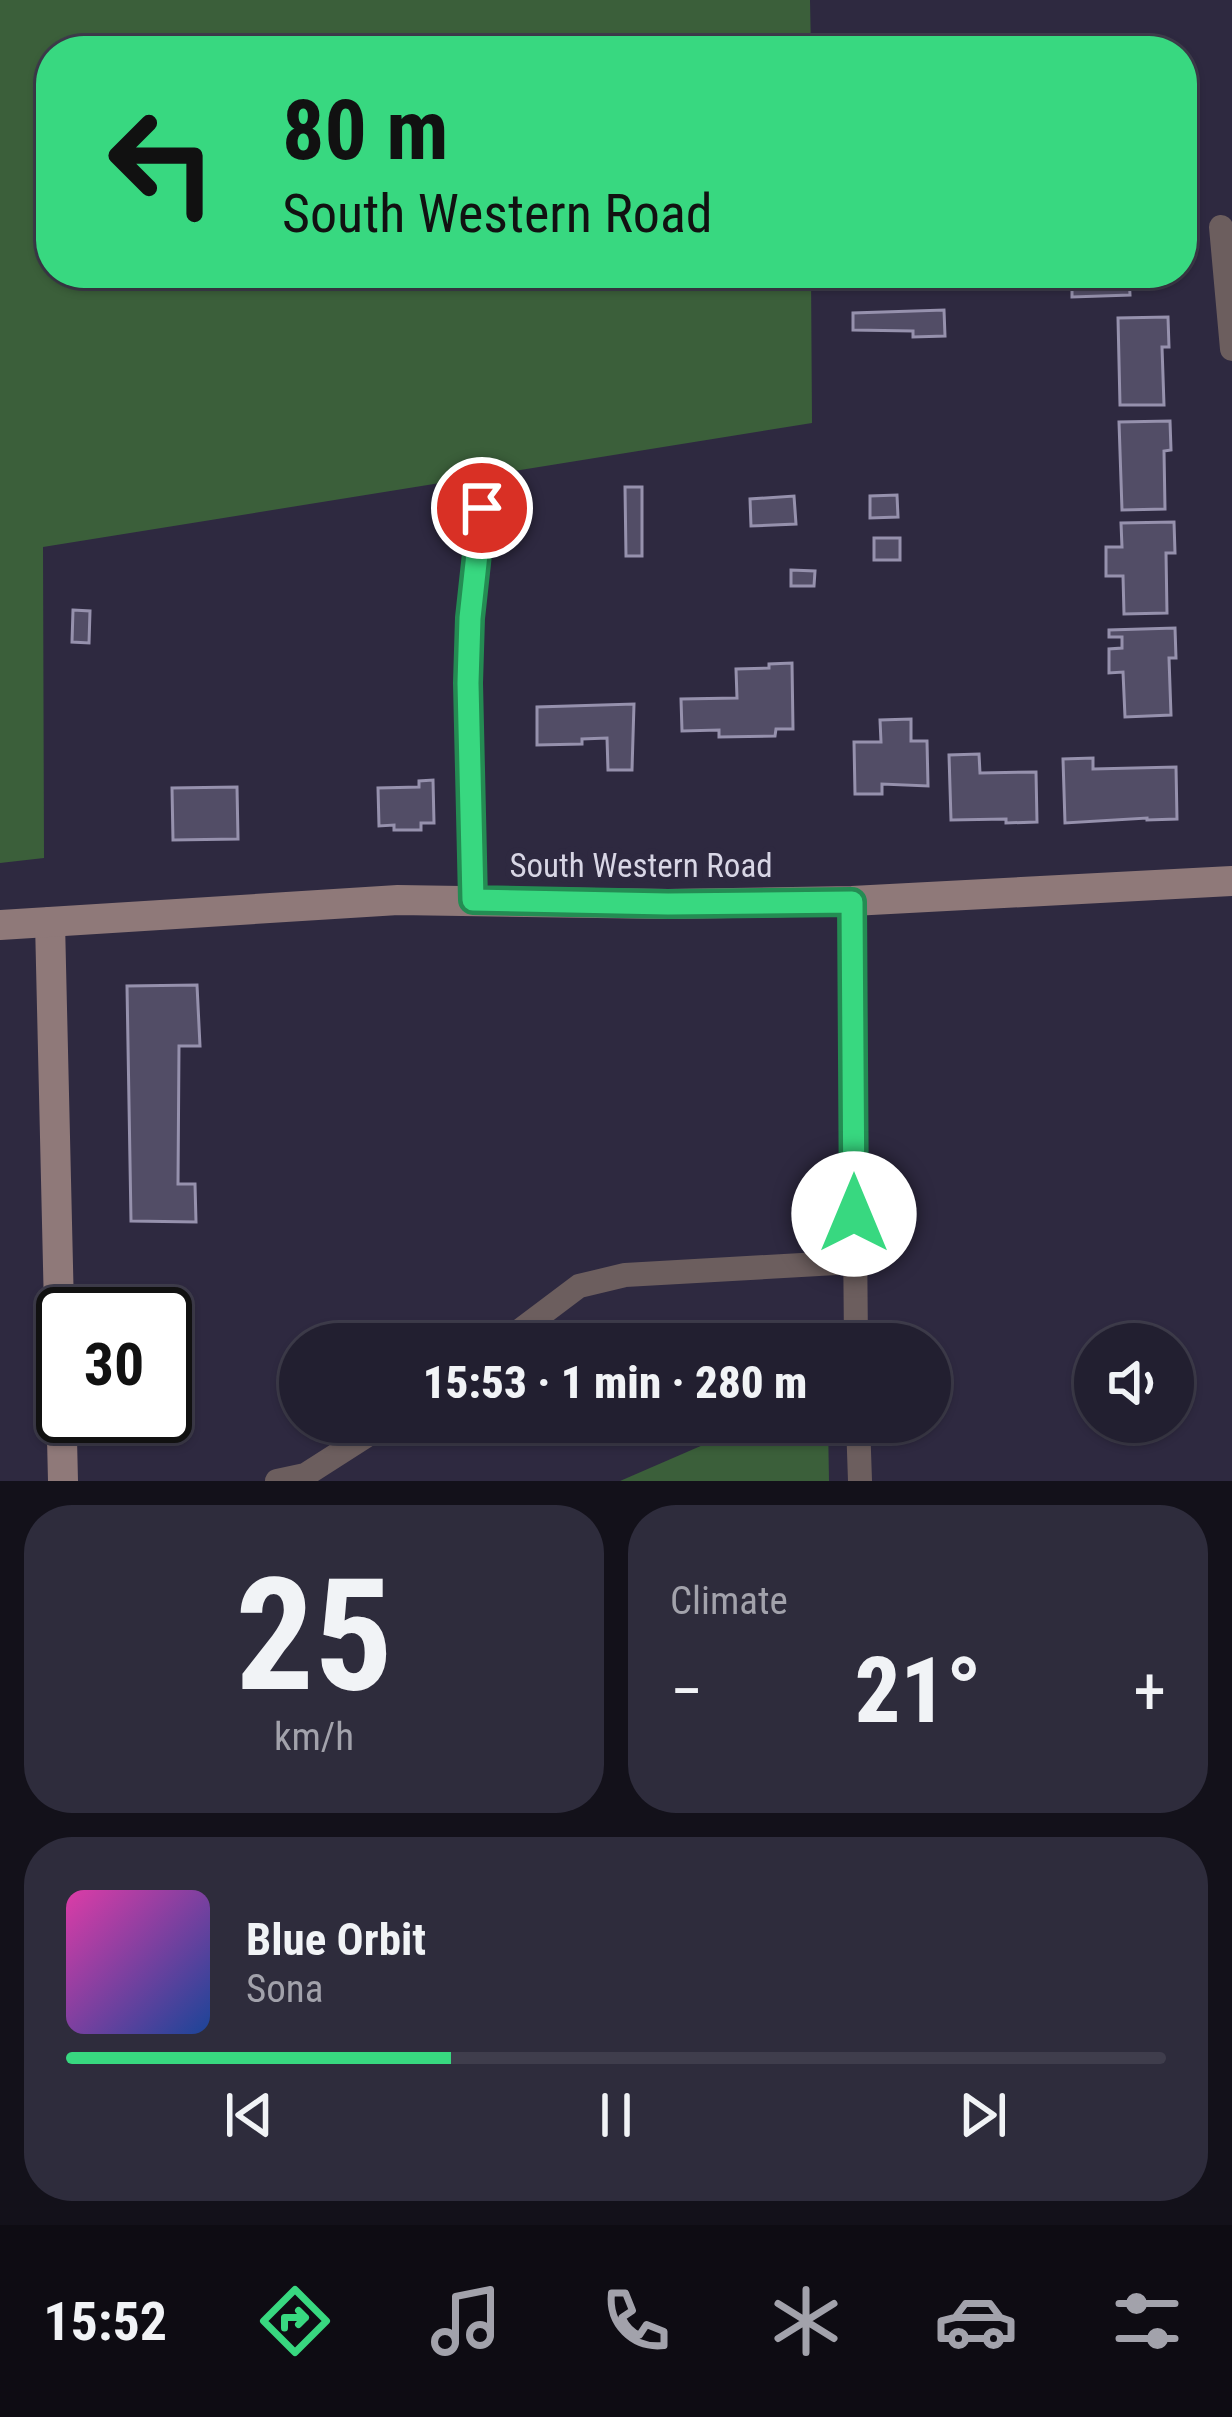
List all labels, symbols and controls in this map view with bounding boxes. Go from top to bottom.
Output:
text: 80 m [282,81,449,180]
icon: left [84,84,240,240]
text: South Western Road [282,182,713,245]
pin [431,457,533,559]
icon: arrive [449,475,515,541]
street label: South Western Road [509,846,773,885]
position arrow [791,1151,917,1277]
speed limit sign: 30 [36,1287,192,1443]
map controls [1074,1323,1194,1443]
button: sound [1074,1323,1194,1443]
text: 15:53 · 1 min · 280 m [423,1356,807,1409]
text: 25 [235,1544,393,1727]
text: Climate [670,1578,788,1624]
text: 21° [855,1639,982,1744]
text: − [670,1653,703,1730]
text: + [1133,1653,1166,1730]
text: km/h [274,1714,354,1760]
text: Blue Orbit [246,1913,426,1966]
text: Sona [246,1966,323,2012]
icon: previous [216,2082,282,2148]
icon: pause [583,2082,649,2148]
icon: next [950,2082,1016,2148]
icon: directions [253,2279,337,2363]
icon: music [424,2279,508,2363]
icon: phone [594,2279,678,2363]
icon: climate [764,2279,848,2363]
icon: car [934,2279,1018,2363]
icon: filters [1105,2279,1189,2363]
text: 15:52 [43,2290,167,2353]

